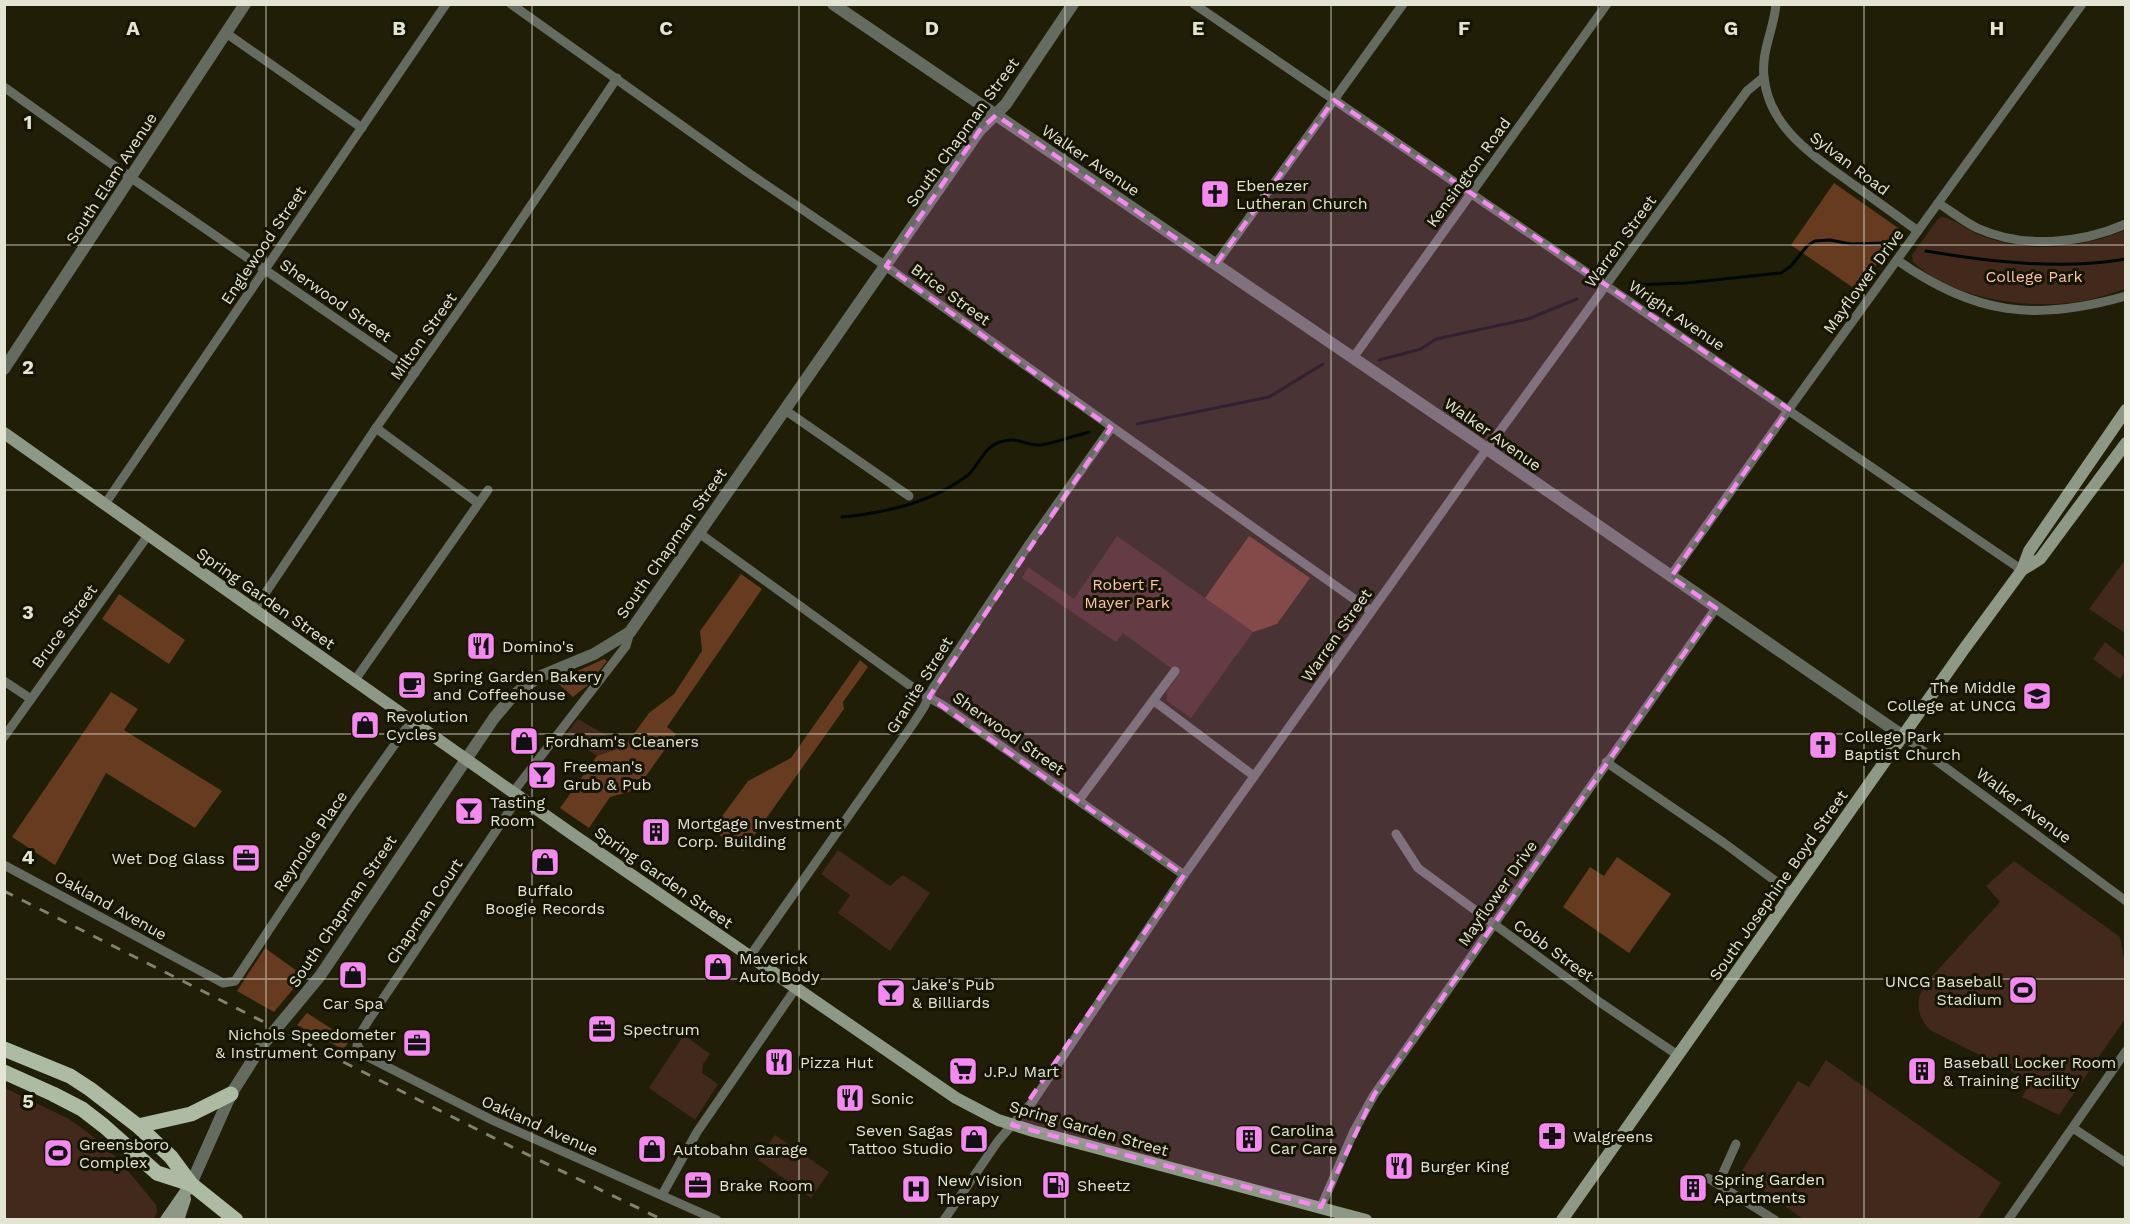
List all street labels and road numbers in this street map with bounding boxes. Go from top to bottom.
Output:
street label: South Chapman Street [902,54,1023,211]
street label: South Elam Avenue [62,109,161,247]
street label: Kensington Road [1422,114,1515,231]
street label: Walker Avenue [1038,121,1143,200]
street label: Sylvan Road [1806,127,1893,199]
street label: Englewood Street [217,182,310,308]
street label: Warren Street [1581,191,1660,291]
street label: Mayflower Drive [1819,225,1908,337]
street label: Sherwood Street [276,255,395,346]
street label: Brice Street [907,259,994,330]
street label: Wright Avenue [1625,276,1729,355]
street label: Milton Street [386,289,461,384]
street label: Walker Avenue [1440,394,1545,475]
street label: South Chapman Street [612,464,731,622]
street label: Spring Garden Street [193,543,339,654]
street label: Bruce Street [28,581,101,672]
street label: Warren Street [1297,585,1376,686]
street label: Granite Street [882,633,957,737]
street label: Sherwood Street [949,688,1068,779]
street label: Walker Avenue [1972,763,2075,847]
street label: South Josephine Boyd Street [1705,786,1852,984]
street label: Reynolds Place [270,787,351,895]
street label: Spring Garden Street [591,822,737,933]
street label: South Chapman Street [284,831,401,991]
street label: Mayflower Drive [1454,837,1541,950]
street label: Chapman Court [382,855,467,968]
street label: Oakland Avenue [51,867,170,944]
street label: Cobb Street [1510,915,1598,986]
street label: Oakland Avenue [479,1091,601,1160]
street label: Spring Garden Street [1007,1097,1171,1160]

